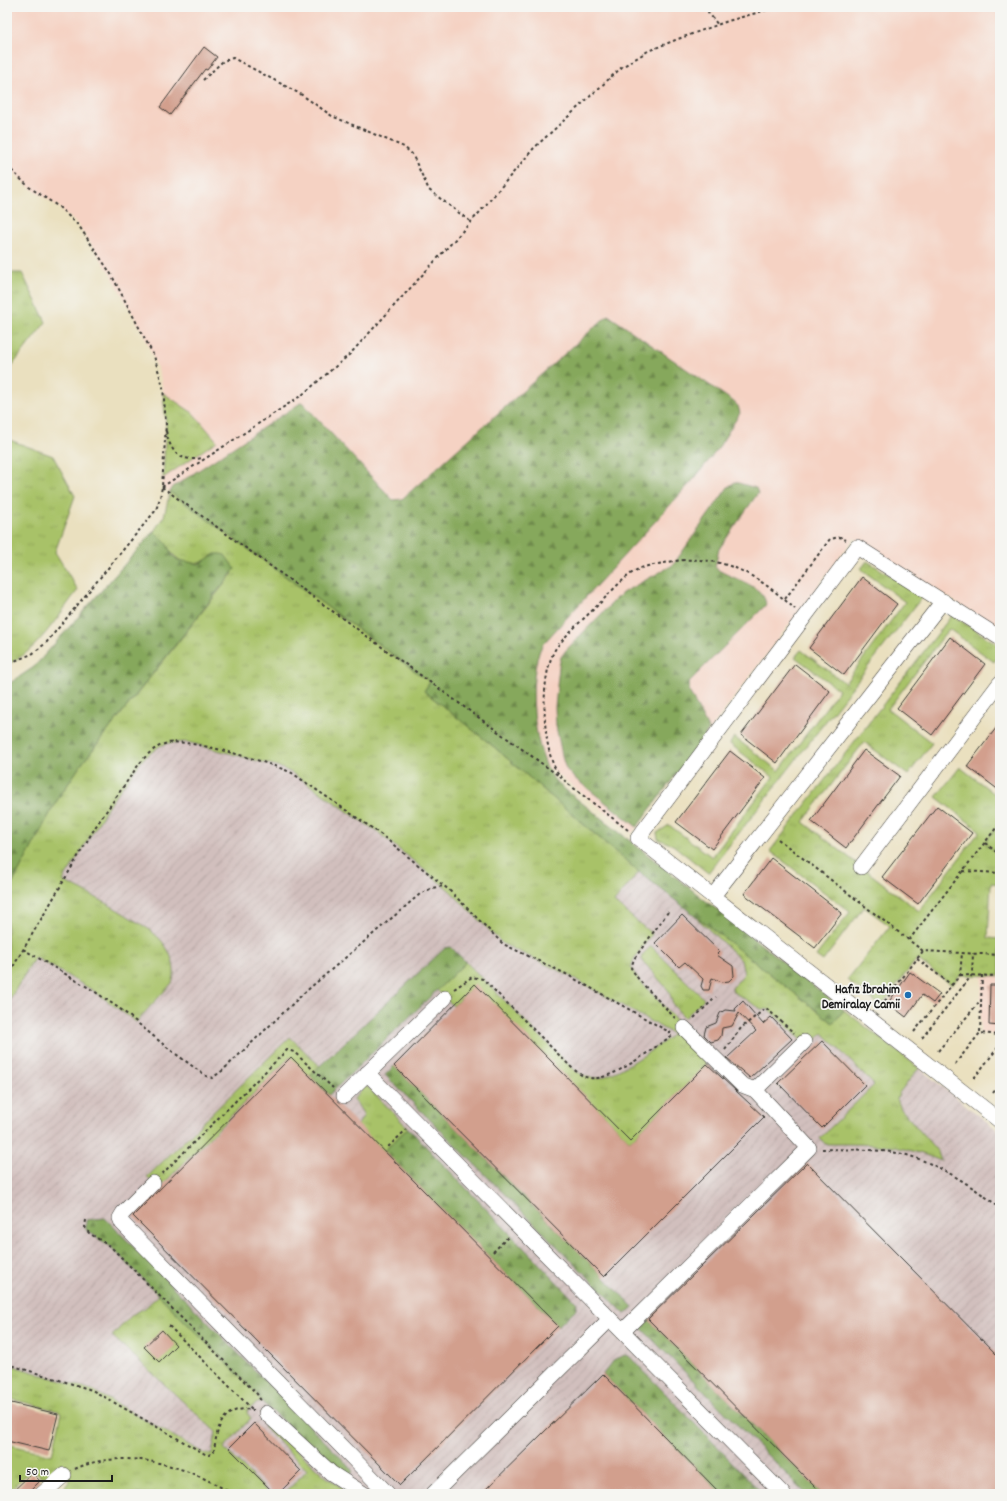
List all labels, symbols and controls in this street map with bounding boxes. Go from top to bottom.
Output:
place label: Hafız İbrahim Demiralay Camii [822,981,901,1015]
marker: Hafız İbrahim Demiralay Camii [903,990,913,1000]
scale bar [20,1457,112,1483]
text: 50 m [26,1464,49,1481]

